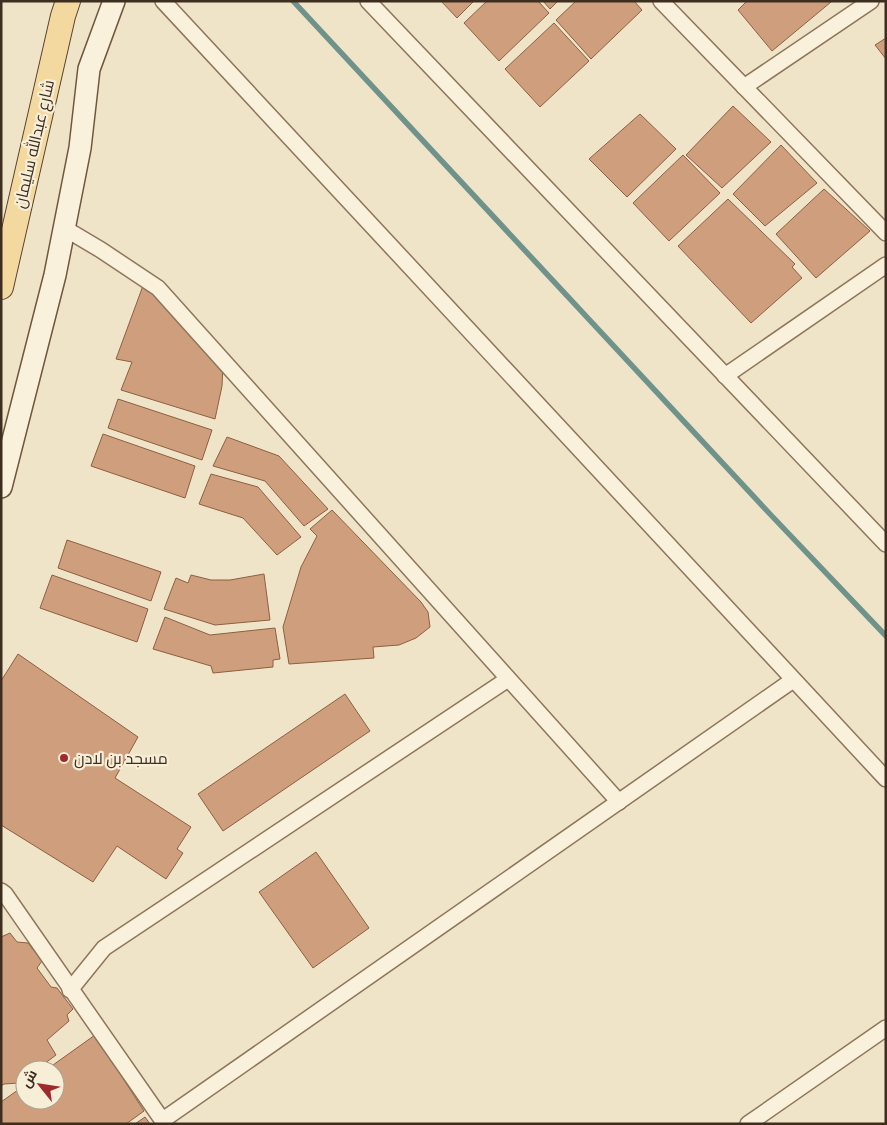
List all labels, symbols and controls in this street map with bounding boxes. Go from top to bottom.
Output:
street label: شارع عبدالله سليمان [9,78,60,210]
place label: مسجد بن لادن [74,749,168,769]
marker: مسجد بن لادن [58,752,70,764]
north arrow [15,1060,65,1110]
text: ش [17,1067,41,1091]

